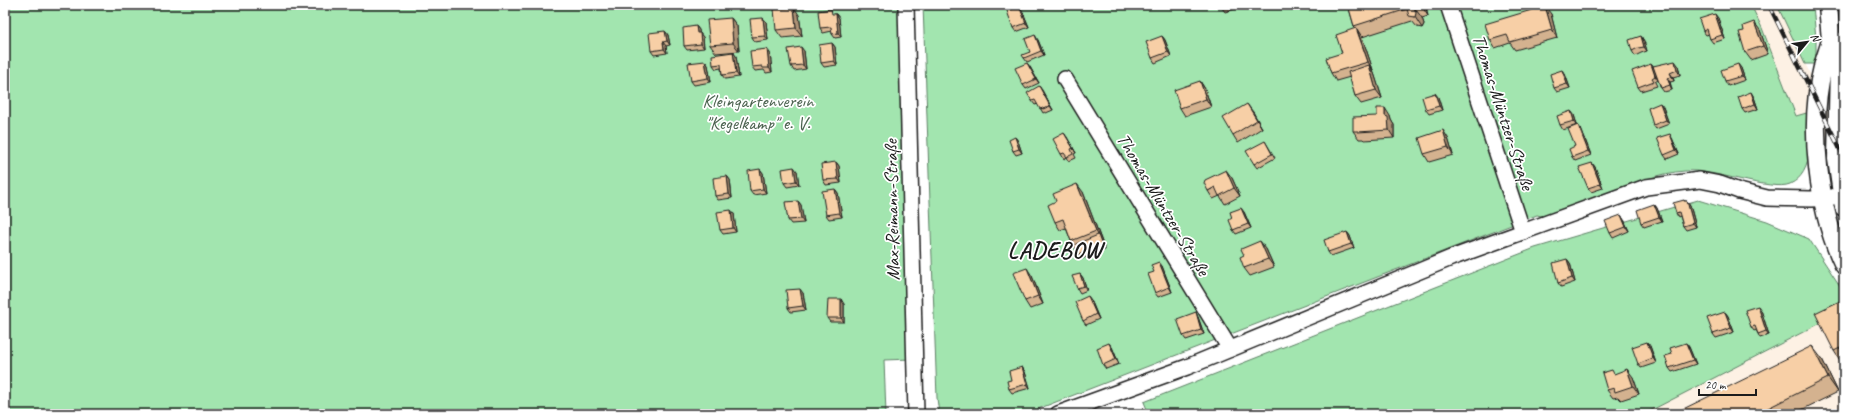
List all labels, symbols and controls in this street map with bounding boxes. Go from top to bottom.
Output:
north arrow [1787,22,1827,62]
text: N [1808,31,1825,45]
street label: Thomas-Müntzer-Straße [1467,32,1540,195]
park label: Kleingartenverein "Kegelkamp" e. V. [702,89,815,135]
street label: Thomas-Müntzer-Straße [1111,129,1216,282]
street label: Max-Reimann-Straße [879,137,905,281]
district label: LADEBOW [1008,236,1106,265]
scale bar [1699,371,1756,397]
text: 20 m [1705,377,1727,393]

